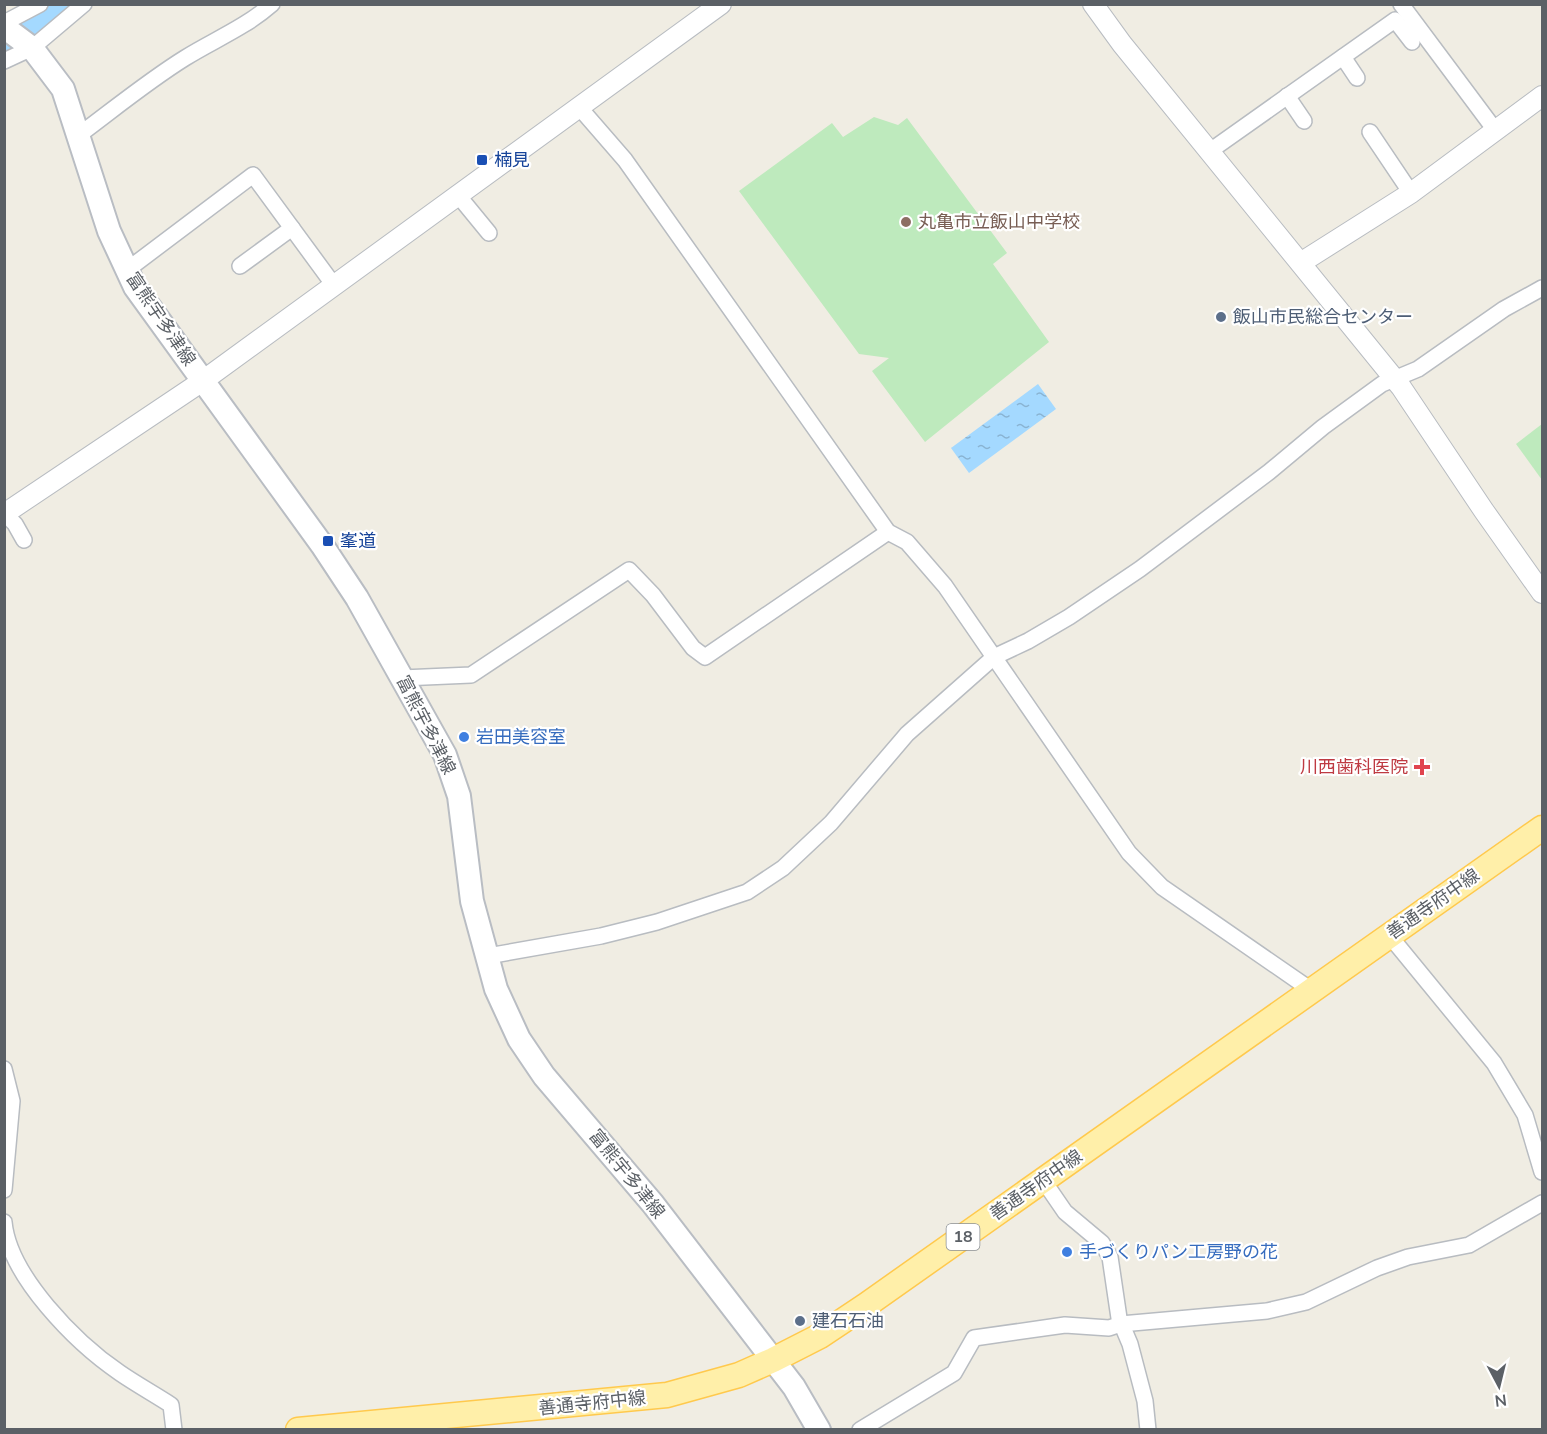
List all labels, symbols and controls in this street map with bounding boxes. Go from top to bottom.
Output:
place label: 楠見 [494,148,530,172]
marker: 楠見 [475,153,489,167]
place label: 丸亀市立飯山中学校 [918,210,1080,234]
marker: 丸亀市立飯山中学校 [899,215,913,229]
street label: 富熊宇多津線 [121,268,201,370]
place label: 飯山市民総合センター [1233,305,1413,329]
marker: 飯山市民総合センター [1214,310,1228,324]
place label: 峯道 [340,529,376,553]
marker: 峯道 [321,534,335,548]
street label: 富熊宇多津線 [391,671,461,779]
place label: 岩田美容室 [476,725,566,749]
marker: 岩田美容室 [457,730,471,744]
place label: 川西歯科医院 [1300,755,1408,779]
marker: 川西歯科医院 [1413,758,1431,776]
street label: 善通寺府中線 [1382,863,1484,945]
street label: 富熊宇多津線 [584,1124,670,1224]
street label: 善通寺府中線 [985,1144,1087,1226]
road number: 18 [946,1224,980,1250]
place label: 手づくりパン工房野の花 [1079,1240,1278,1264]
marker: 手づくりパン工房野の花 [1060,1245,1074,1259]
place label: 建石石油 [812,1309,884,1333]
marker: 建石石油 [793,1314,807,1328]
north arrow [1469,1356,1529,1416]
street label: 善通寺府中線 [537,1385,647,1421]
text: N [1493,1388,1508,1412]

